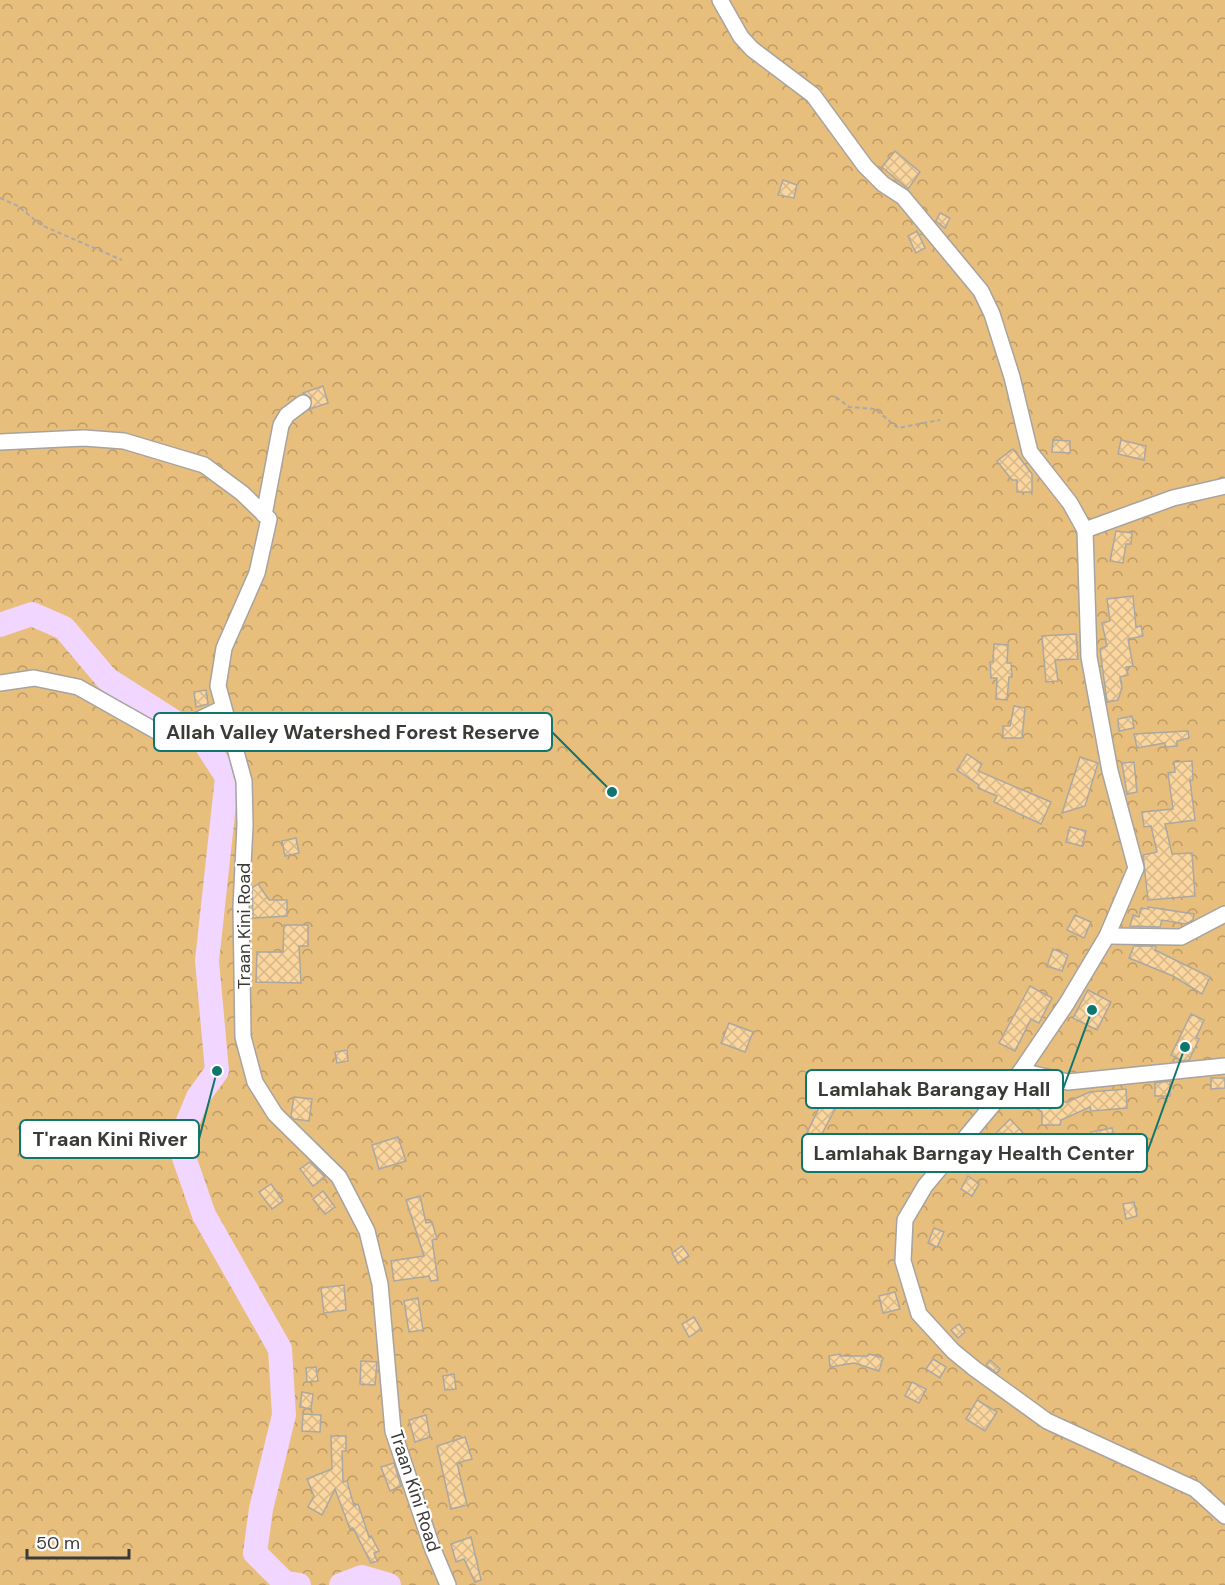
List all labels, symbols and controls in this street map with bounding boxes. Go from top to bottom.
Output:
callout: Allah Valley Watershed Forest Reserve [154,713,552,751]
text: Allah Valley Watershed Forest Reserve [166,719,540,745]
street label: Traan Kini Road [232,863,256,989]
callout: Lamlahak Barangay Hall [806,1070,1063,1108]
text: Lamlahak Barangay Hall [818,1076,1050,1102]
callout: T'raan Kini River [20,1120,199,1158]
text: T'raan Kini River [33,1126,187,1152]
callout: Lamlahak Barngay Health Center [802,1134,1147,1172]
text: Lamlahak Barngay Health Center [813,1140,1135,1166]
street label: Traan Kini Road [384,1427,446,1555]
scale bar [27,1522,129,1560]
text: 50 m [36,1531,80,1555]

